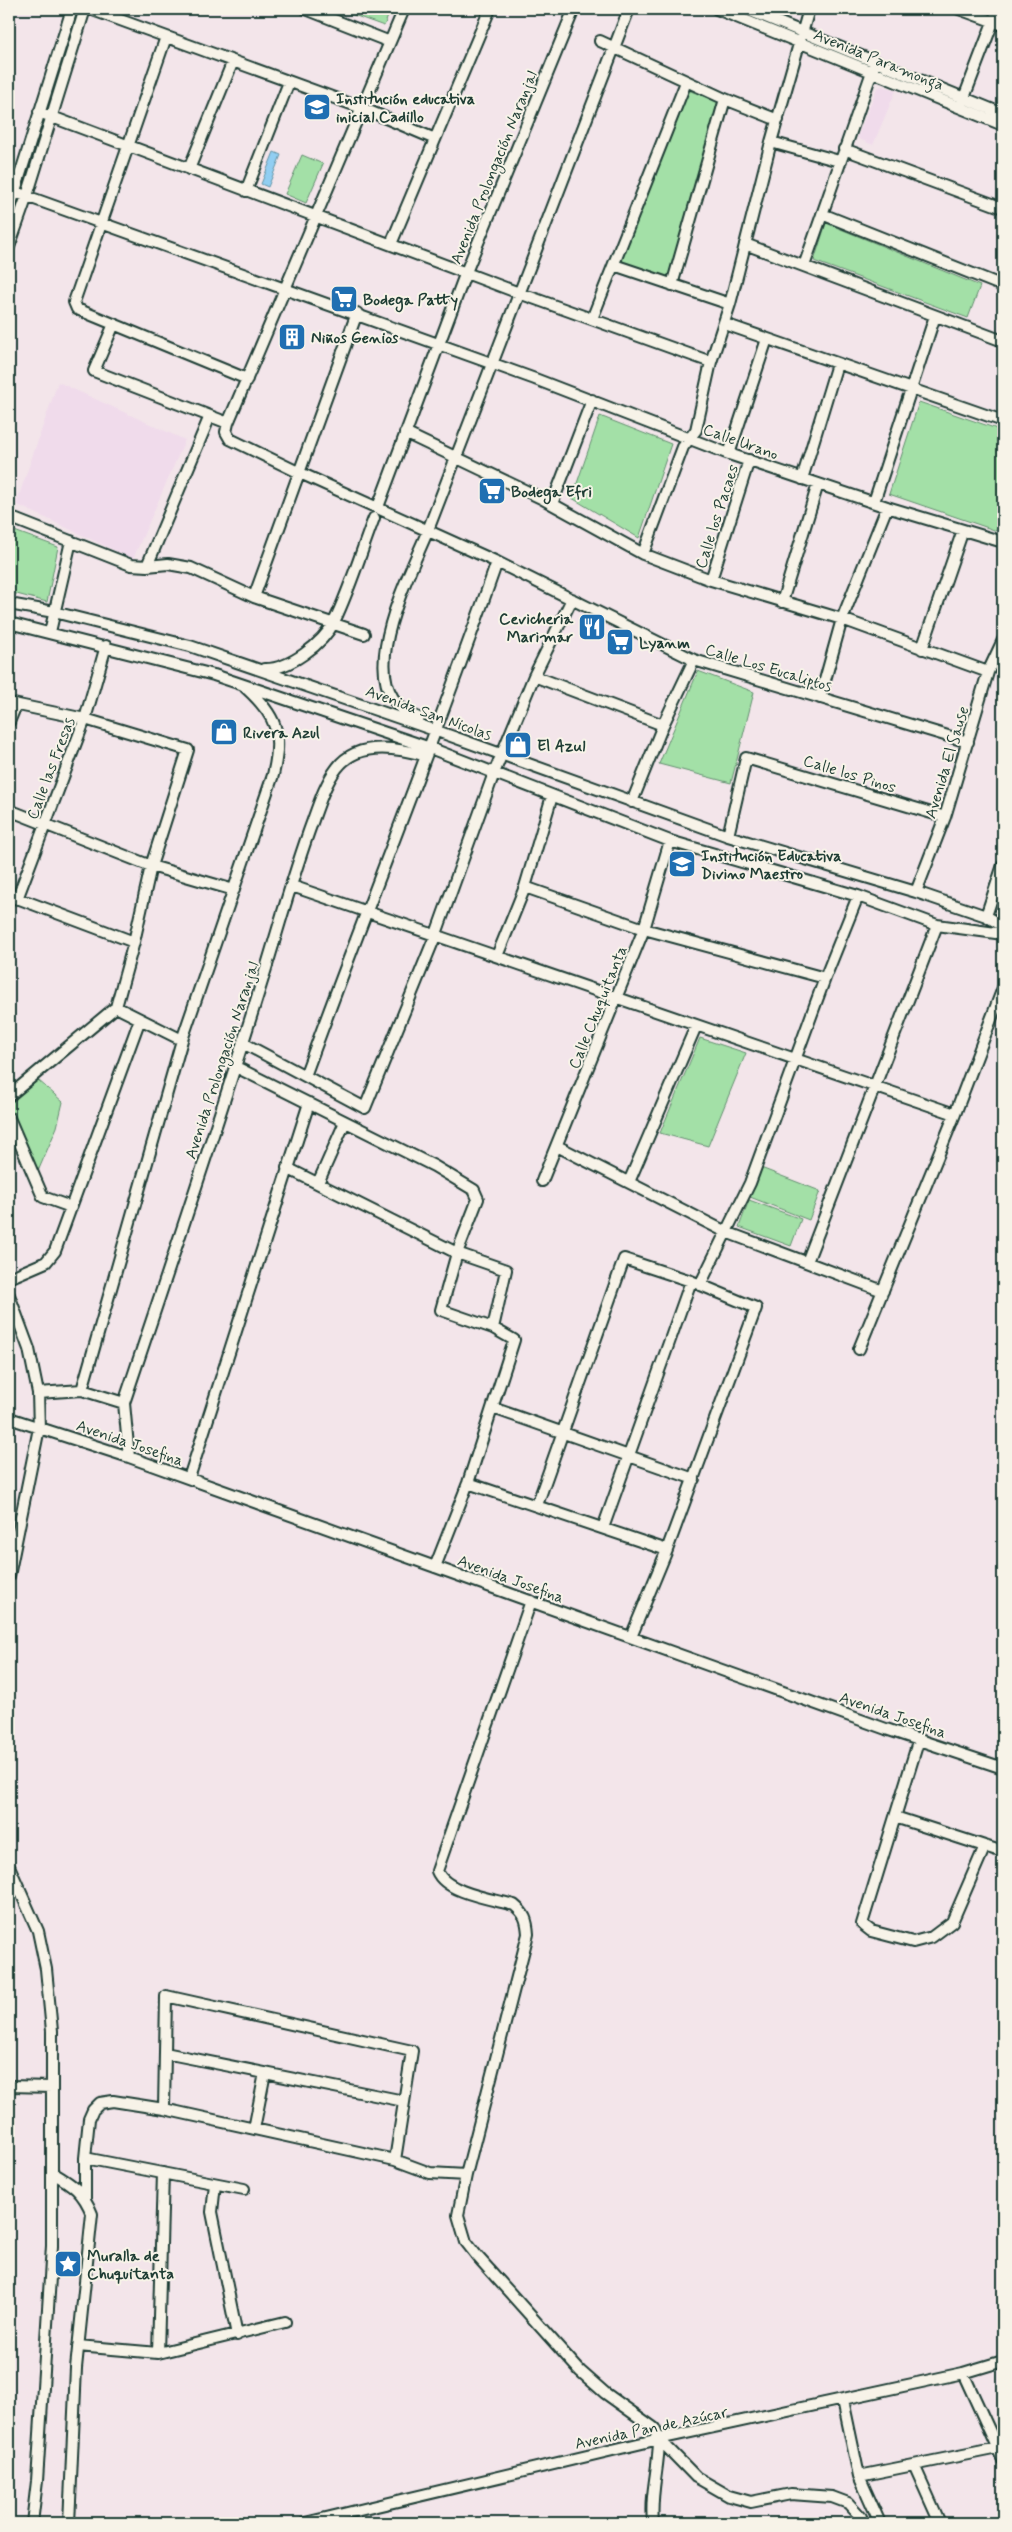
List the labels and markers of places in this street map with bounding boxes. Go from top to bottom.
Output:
place label: Institución educativa inicial Cadillo [336,89,475,128]
school or university icon: Institución educativa inicial Cadillo [302,92,332,122]
supermarket icon: Bodega Patty [329,284,359,314]
place label: Bodega Patty [363,290,458,313]
building icon: Niños Genios [277,322,307,352]
place label: Niños Genios [311,328,399,349]
supermarket icon: Bodega Efri [477,476,507,506]
place label: Bodega Efri [511,482,592,505]
place label: Cevicheria Marimar [499,609,573,648]
restaurant icon: Cevicheria Marimar [577,612,607,642]
supermarket icon: Lyanm [605,627,635,657]
place label: Lyanm [639,633,690,654]
shop icon: Rivera Azul [209,717,239,747]
place label: Rivera Azul [243,723,320,744]
shop icon: El Azul [503,730,533,760]
place label: El Azul [537,736,585,757]
place label: Institución Educativa Divino Maestro [701,846,841,885]
school or university icon: Institución Educativa Divino Maestro [667,849,697,879]
place label: Muralla de Chuquitanta [87,2246,174,2285]
place icon: Muralla de Chuquitanta [53,2249,83,2279]

